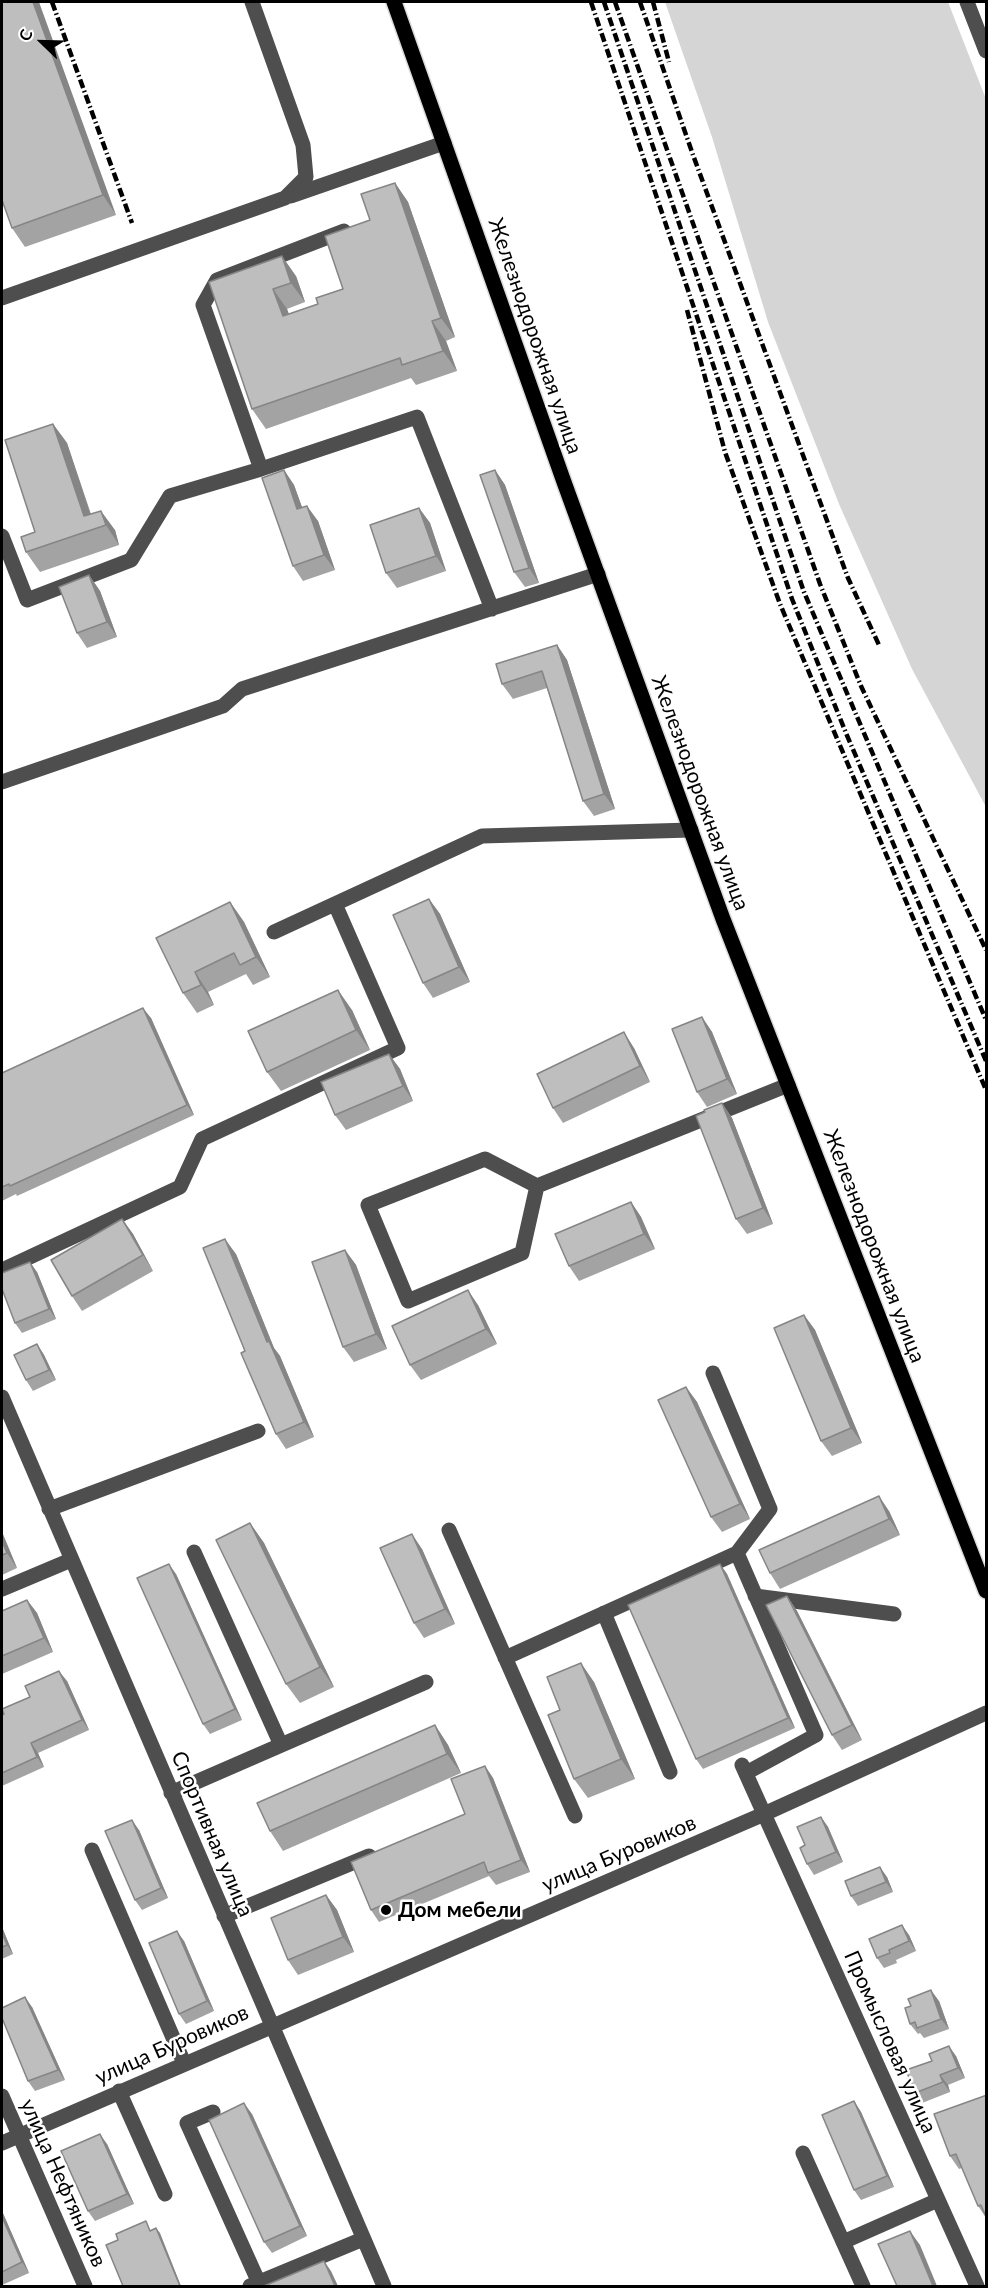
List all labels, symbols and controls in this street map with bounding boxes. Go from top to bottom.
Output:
north arrow [12,12,72,72]
text: С [14,26,36,43]
street label: Железнодорожная улица [483,215,587,457]
street label: Железнодорожная улица [646,672,754,914]
street label: Железнодорожная улица [818,1126,930,1366]
street label: Спортивная улица [166,1747,258,1921]
street label: улица Буровиков [538,1810,700,1898]
place label: Дом мебели [398,1897,521,1923]
marker: Дом мебели [379,1903,393,1917]
street label: Промысловая улица [838,1947,942,2137]
street label: улица Буровиков [91,2000,253,2090]
street label: улица Нефтяников [15,2095,111,2271]

